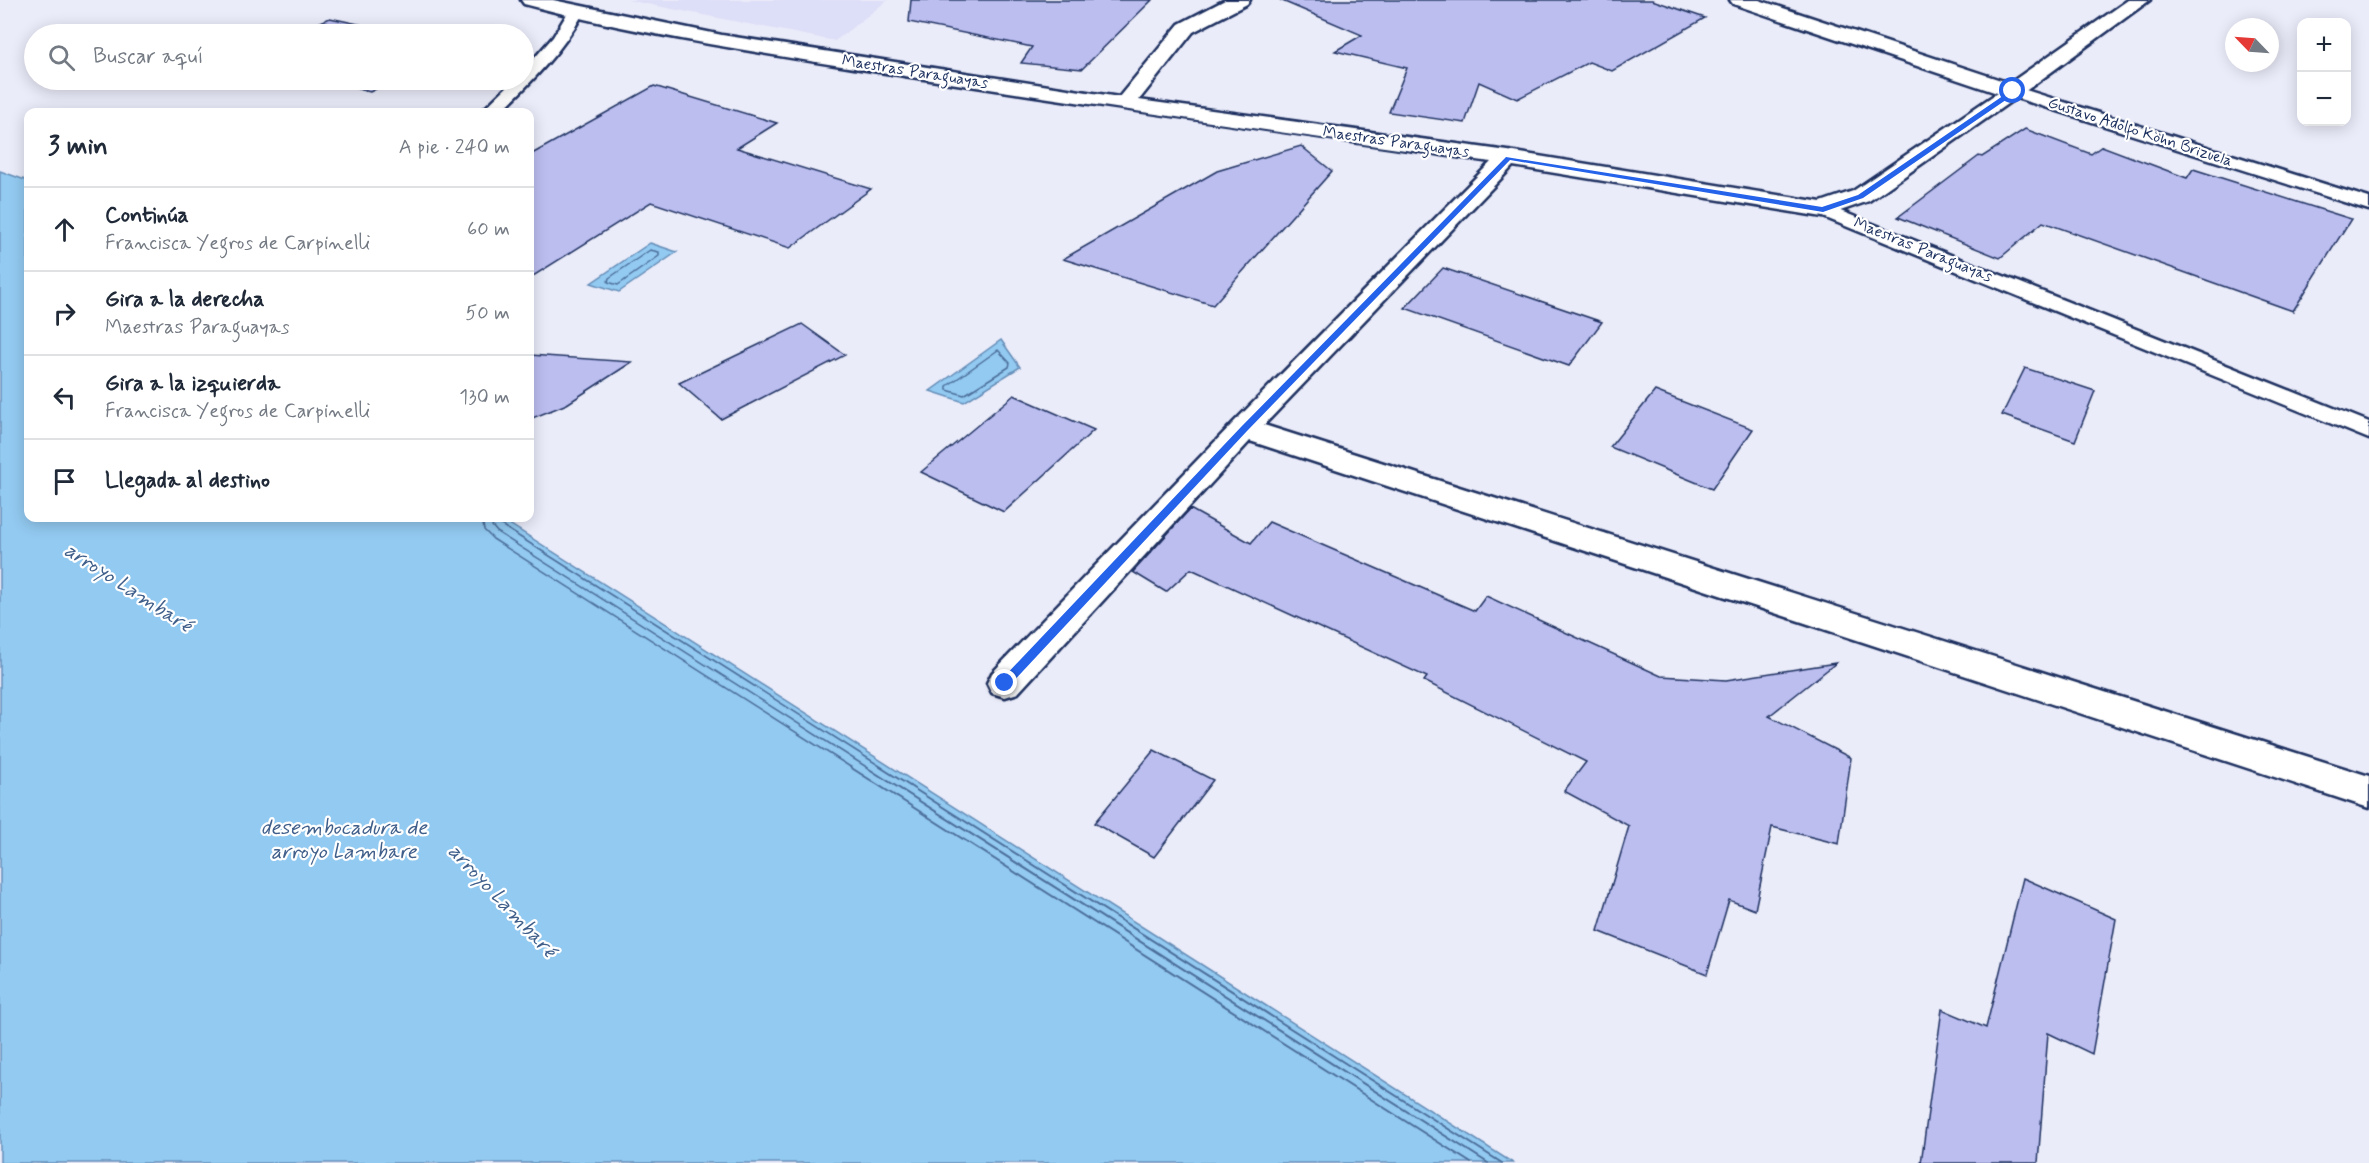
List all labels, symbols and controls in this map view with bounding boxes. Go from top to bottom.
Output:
north arrow [2225,18,2279,72]
map controls [2297,18,2351,126]
button: + [2297,18,2351,72]
search box [24,24,534,90]
icon: search [45,41,78,74]
text: Buscar aquí [93,43,204,71]
street label: Maestras Paraguayas [840,50,990,95]
button: − [2297,72,2351,126]
route start [1999,77,2025,103]
street label: Gustavo Adolfo Köhn Brizuela [2045,92,2235,174]
street label: Maestras Paraguayas [1321,121,1471,164]
text: 3 min [48,130,108,164]
text: A pie · 240 m [399,134,510,161]
text: Continúa [105,202,189,230]
icon: ahead [48,213,81,246]
street label: Maestras Paraguayas [1850,213,1995,288]
text: 60 m [467,216,510,243]
text: Francisca Yegros de Carpinelli [105,230,370,257]
text: Gira a la derecha [105,286,265,314]
icon: right [48,297,81,330]
text: 50 m [465,300,510,327]
text: Maestras Paraguayas [105,314,290,341]
text: Gira a la izquierda [105,370,280,398]
icon: left [48,381,81,414]
text: 130 m [459,384,510,411]
text: Francisca Yegros de Carpinelli [105,398,370,425]
icon: arrive [48,465,81,498]
text: Llegada al destino [105,467,270,495]
water label: arroyo Lambaré [59,536,199,641]
route end [991,669,1017,695]
water label: desembocadura de arroyo Lambare [261,814,428,866]
water label: arroyo Lambaré [442,838,564,966]

